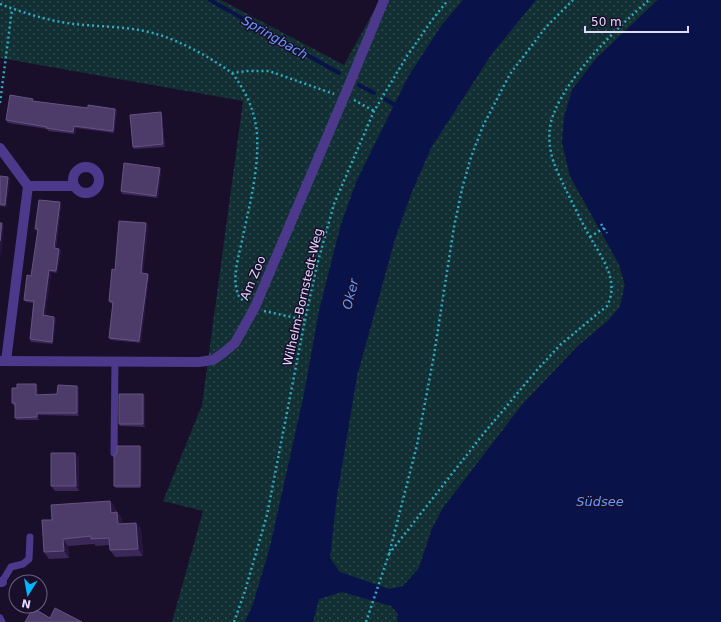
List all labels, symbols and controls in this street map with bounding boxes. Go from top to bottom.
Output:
scale bar [585,8,688,34]
water label: Springbach [239,13,310,62]
text: 50 m [591,15,622,29]
street label: Wilhelm-Bornstedt-Weg [280,227,326,367]
street label: Am Zoo [237,254,269,302]
water label: Oker [339,276,362,311]
water label: Südsee [576,494,624,509]
north arrow [8,574,48,614]
text: N [20,596,32,611]

